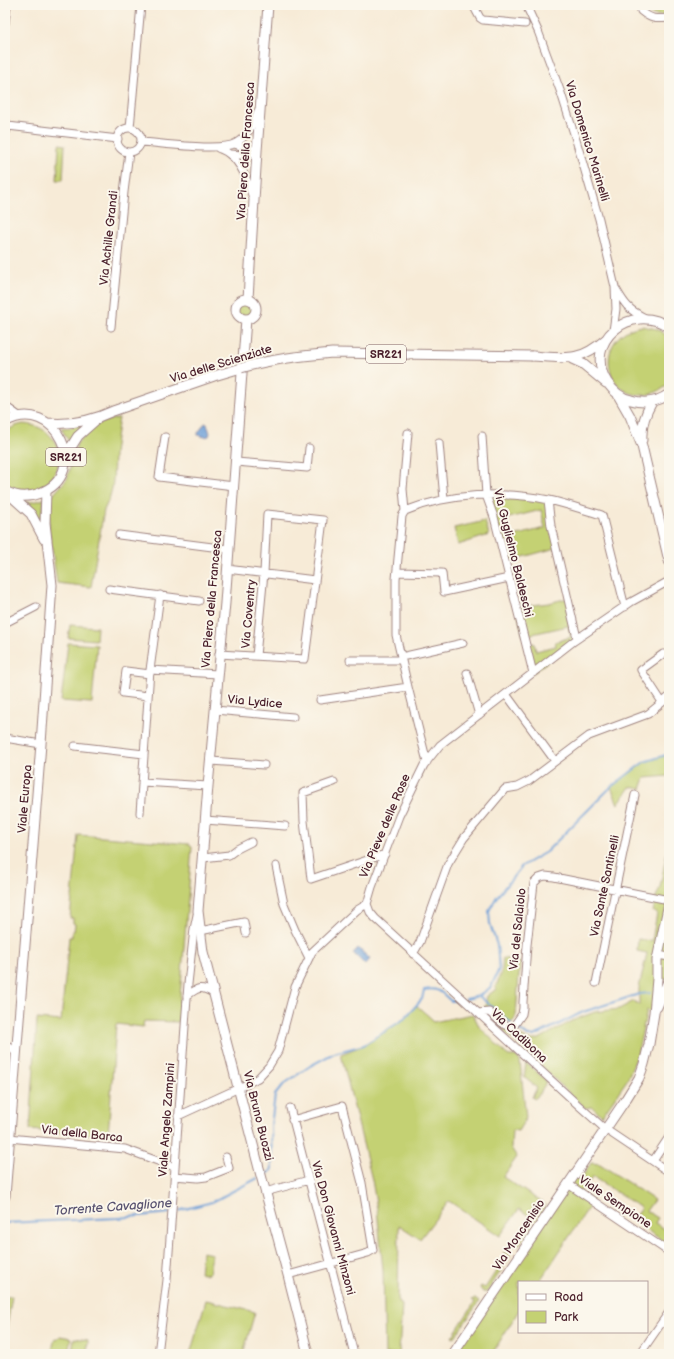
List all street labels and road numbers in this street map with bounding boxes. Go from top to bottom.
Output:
street label: Via Domenico Marinelli [562,79,613,203]
street label: Via Piero della Francesca [234,81,258,221]
street label: Via Achille Grandi [97,190,121,286]
street label: Via delle Scienziate [168,341,274,387]
road number: SR221 [366,345,406,363]
road number: SR221 [46,448,86,466]
street label: Via Guglielmo Baldeschi [490,487,536,619]
street label: Via Piero della Francesca [198,529,226,669]
street label: Via Coventry [239,578,260,649]
street label: Via Lydice [227,692,283,712]
street label: Viale Europa [15,764,35,834]
street label: Via Pieve delle Rose [356,772,414,880]
street label: Via Sante Santinelli [587,834,623,938]
street label: Via del Salaiolo [506,887,530,971]
street label: Via Cadibona [487,1006,551,1066]
street label: Viale Angelo Zampini [156,1062,178,1177]
street label: Via Bruno Buozzi [240,1069,276,1163]
street label: Via della Barca [41,1122,124,1146]
street label: Via Don Giovanni Minzoni [308,1159,358,1297]
street label: Viale Sempione [576,1172,654,1232]
street label: Via Moncenisio [490,1196,548,1274]

